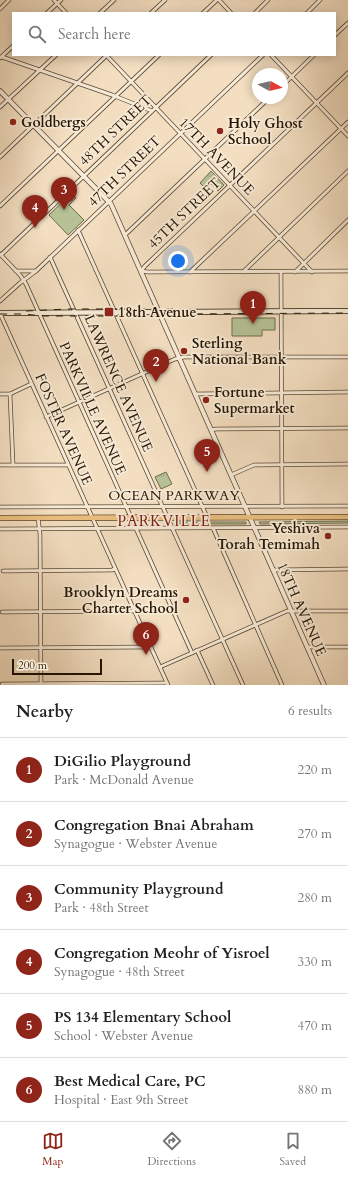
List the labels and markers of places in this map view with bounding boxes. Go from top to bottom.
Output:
place label: Goldbergs [21,113,86,132]
place label: Holy Ghost School [228,114,303,149]
marker: Goldbergs [8,117,18,127]
marker: Holy Ghost School [215,126,225,136]
pin: 3 [51,177,77,210]
pin: 4 [22,195,48,228]
pin: 1 [240,291,266,324]
place label: 18th Avenue [118,303,197,322]
marker: 18th Avenue [103,306,115,318]
place label: Sterling National Bank [192,334,287,369]
marker: Sterling National Bank [179,346,189,356]
pin: 2 [143,349,169,382]
place label: Fortune Supermarket [214,383,295,418]
marker: Fortune Supermarket [201,395,211,405]
pin: 5 [194,439,220,472]
place label: Yeshiva Torah Temimah [217,519,320,554]
marker: Yeshiva Torah Temimah [323,531,333,541]
place label: Brooklyn Dreams Charter School [63,583,178,618]
marker: Brooklyn Dreams Charter School [181,595,191,605]
pin: 6 [133,622,159,655]

